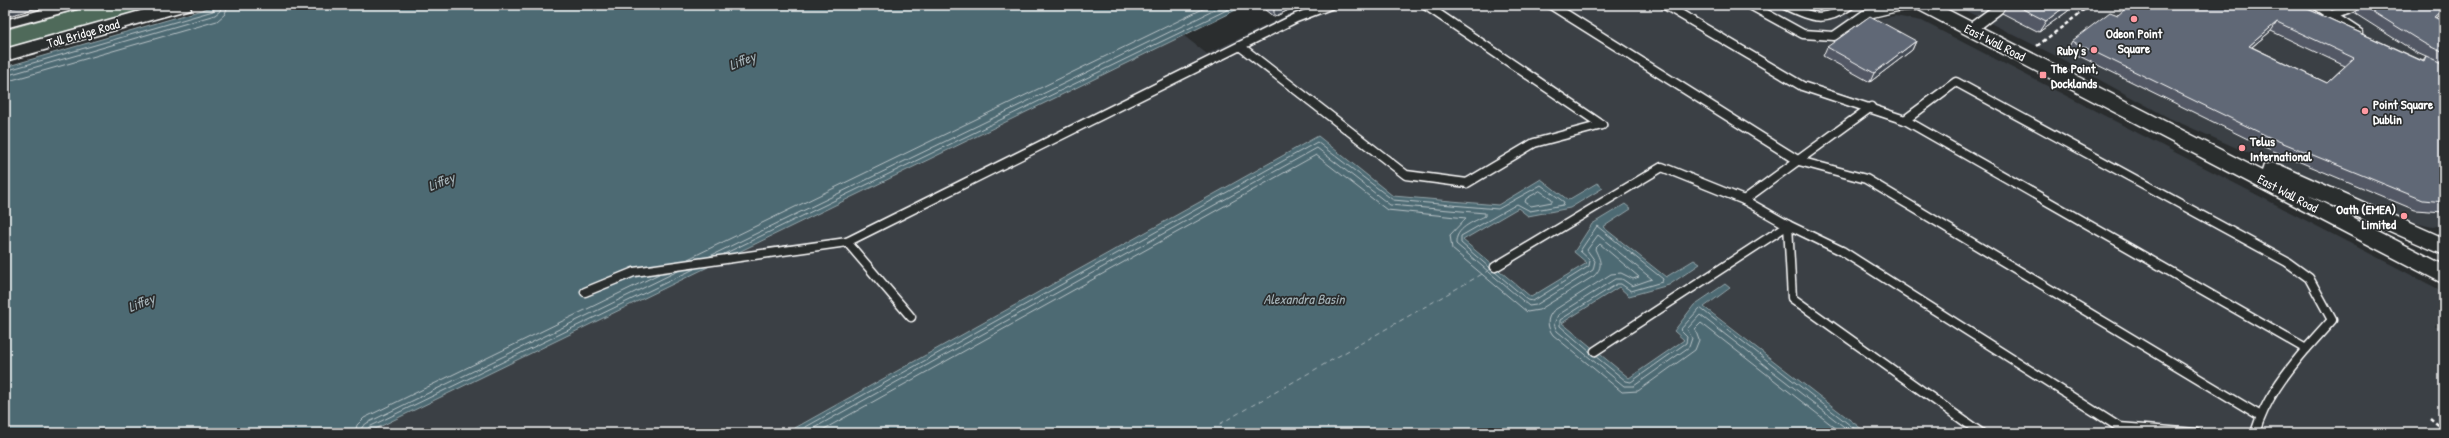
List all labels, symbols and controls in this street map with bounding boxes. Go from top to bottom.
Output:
street label: Toll Bridge Road [45,14,121,52]
marker: Odeon Point Square [2129,14,2139,24]
street label: East Wall Road [1961,19,2029,65]
place label: Odeon Point Square [2106,24,2163,58]
place label: Ruby's [2057,41,2086,60]
water label: Liffey [726,45,760,75]
marker: Ruby's [2089,45,2099,55]
place label: The Point, Docklands [2050,59,2098,92]
marker: The Point, Docklands [2038,70,2048,80]
place label: Point Square Dublin [2373,95,2434,128]
marker: Point Square Dublin [2360,106,2370,116]
place label: Telus International [2249,132,2312,165]
marker: Telus International [2237,143,2247,153]
water label: Liffey [425,166,459,196]
street label: East Wall Road [2254,169,2322,217]
place label: Oath (EMEA) Limited [2336,200,2397,233]
marker: Oath (EMEA) Limited [2399,211,2409,221]
water label: Liffey [125,287,159,317]
water label: Alexandra Basin [1263,289,1346,308]

